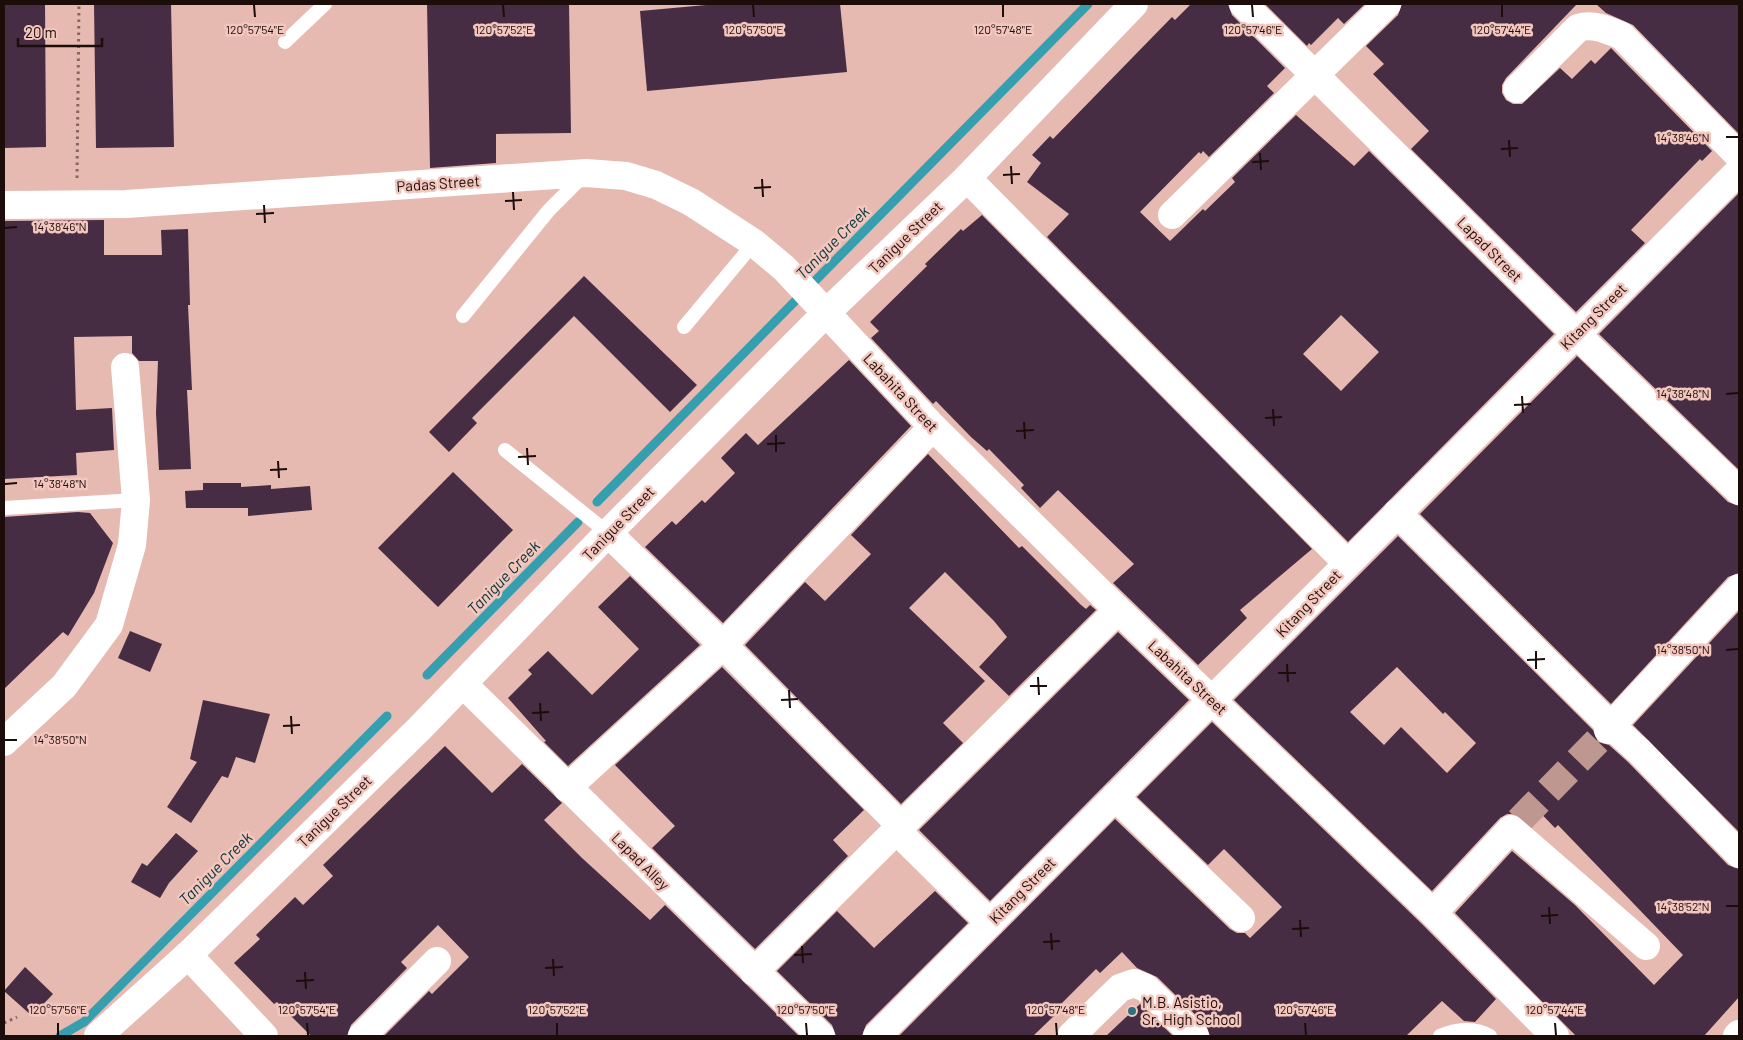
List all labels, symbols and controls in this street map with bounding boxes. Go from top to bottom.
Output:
scale bar [18,15,101,47]
text: 120°57'54"E [226,22,284,36]
text: 120°57'52"E [475,22,533,36]
text: 120°57'50"E [725,22,783,36]
text: 120°57'48"E [974,22,1032,36]
text: 120°57'46"E [1224,22,1282,36]
text: 120°57'44"E [1473,22,1531,36]
text: 20 m [25,23,57,41]
text: 14°38'46"N [1656,130,1710,144]
street label: Padas Street [396,171,480,195]
street label: Tanigue Street [864,197,946,277]
water label: Tanigue Creek [791,201,873,283]
street label: Lapad Street [1454,213,1526,285]
text: 14°38'46"N [33,219,87,233]
street label: Kitang Street [1556,279,1630,353]
street label: Labahita Street [860,349,942,435]
text: 14°38'48"N [1656,386,1710,400]
text: 14°38'48"N [33,476,87,490]
street label: Tanigue Street [578,482,658,564]
water label: Tanigue Creek [463,536,543,618]
street label: Kitang Street [1272,566,1344,640]
street label: Labahita Street [1145,636,1231,718]
text: 14°38'50"N [1656,642,1710,656]
text: 14°38'50"N [33,732,87,746]
street label: Tanigue Street [293,771,375,851]
water label: Tanigue Creek [174,827,256,909]
street label: Lapad Alley [608,828,674,894]
street label: Kitang Street [985,853,1059,927]
text: 14°38'52"N [1656,899,1710,913]
place label: M.B. Asistio, Sr. High School [1142,993,1240,1028]
text: 120°57'56"E [29,1002,87,1016]
text: 120°57'54"E [278,1002,336,1016]
text: 120°57'52"E [528,1002,586,1016]
text: 120°57'50"E [777,1002,835,1016]
text: 120°57'48"E [1027,1002,1085,1016]
text: 120°57'46"E [1276,1002,1334,1016]
text: 120°57'44"E [1526,1002,1584,1016]
marker: M.B. Asistio, Sr. High School [1126,1005,1138,1017]

